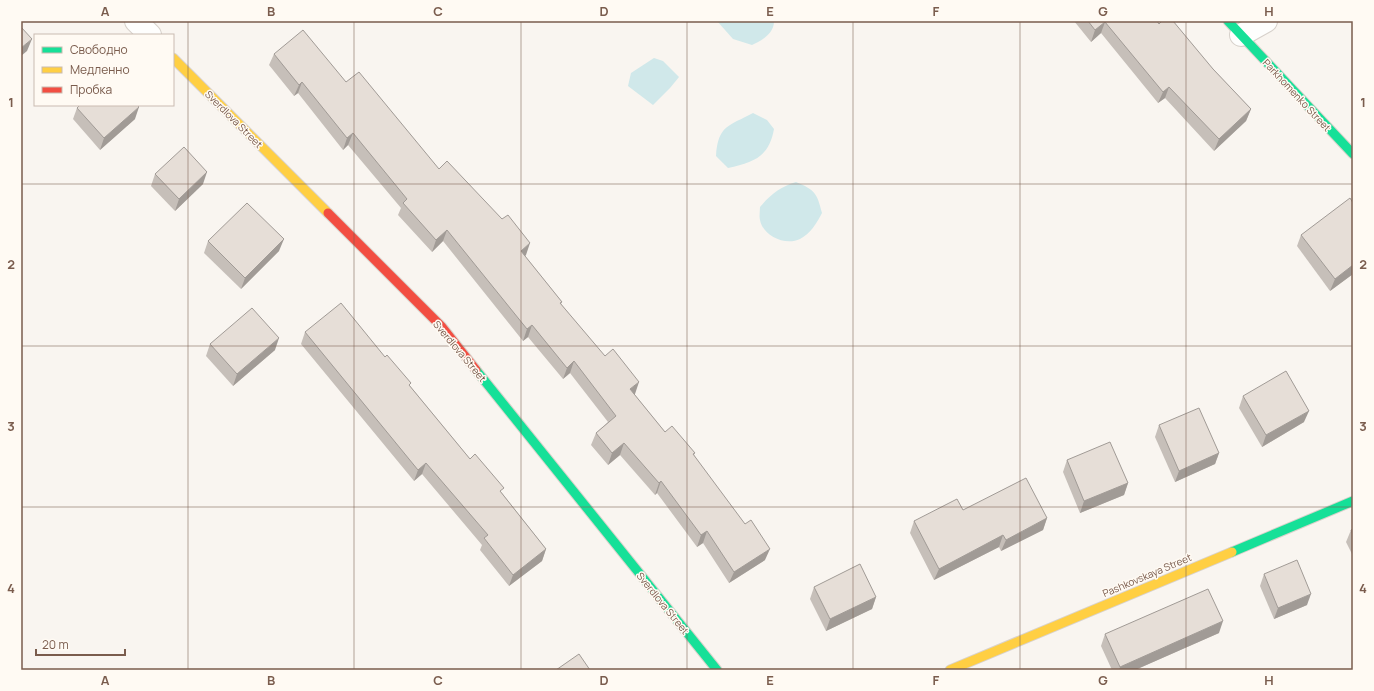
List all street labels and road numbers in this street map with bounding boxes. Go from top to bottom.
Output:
street label: Parkhomenko Street [1260,56,1334,134]
street label: Sverdlova Street [202,87,266,151]
street label: Sverdlova Street [430,317,490,385]
street label: Pashkovskaya Street [1100,550,1194,600]
street label: Sverdlova Street [634,569,692,637]

